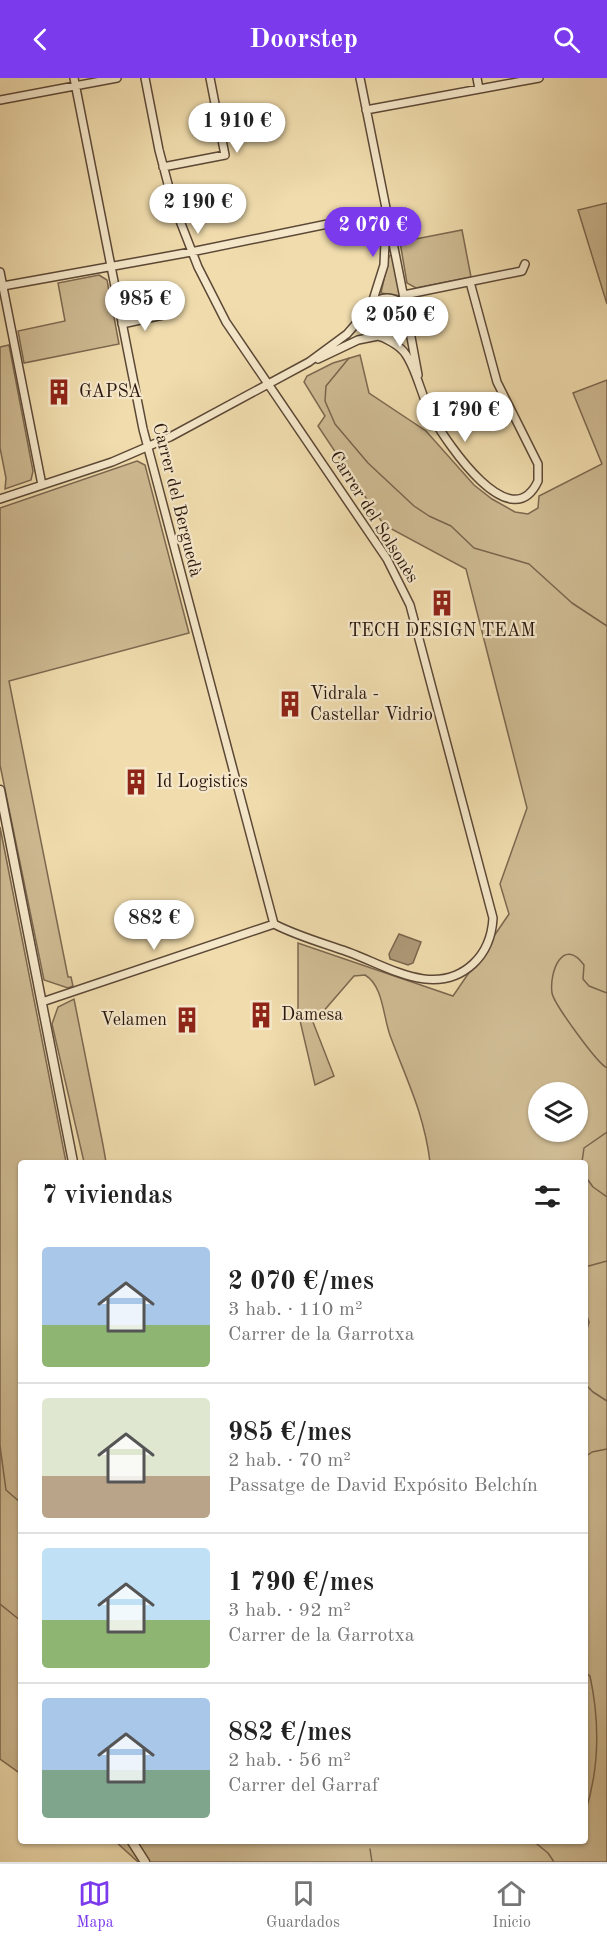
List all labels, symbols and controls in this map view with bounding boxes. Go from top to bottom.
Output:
icon: back [24,23,57,56]
icon: search [550,23,583,56]
text: Doorstep [249,26,358,53]
pin: 1 910 € [182,103,292,154]
text: 1 910 € [202,112,272,132]
pin: 2 190 € [143,184,253,235]
text: 2 190 € [163,193,233,213]
pin: 2 070 € [318,207,428,258]
text: 2 070 € [338,216,408,236]
pin: 985 € [103,281,187,332]
text: 985 € [119,290,171,310]
pin: 2 050 € [345,297,455,348]
text: 2 050 € [365,306,435,326]
building icon: GAPSA [44,377,74,407]
place label: GAPSA [79,383,142,401]
pin: 1 790 € [410,392,520,443]
text: 1 790 € [430,401,500,421]
street label: Carrer del Berguedà [149,421,205,579]
street label: Carrer del Solsonès [326,448,422,586]
building icon: TECH DESIGN TEAM [427,588,457,618]
place label: TECH DESIGN TEAM [348,622,536,640]
place label: Vidrala - Castellar Vidrio [310,685,433,724]
building icon: Vidrala - Castellar Vidrio [275,689,305,719]
building icon: Id Logistics [121,767,151,797]
place label: Id Logistics [156,773,248,791]
pin: 882 € [112,900,196,951]
text: 882 € [128,909,180,929]
building icon: Damesa [246,1000,276,1030]
building icon: Velamen [172,1005,202,1035]
place label: Damesa [281,1006,343,1024]
place label: Velamen [101,1011,167,1029]
map controls [528,1082,588,1142]
button: layers [528,1082,588,1142]
icon: filters [531,1180,564,1213]
text: 7 viviendas [42,1183,172,1209]
text: 2 070 €/mes [228,1269,374,1295]
icon: home [90,1271,162,1343]
text: 3 hab. · 110 m² [228,1300,362,1320]
text: Carrer de la Garrotxa [228,1325,415,1345]
text: 985 €/mes [228,1420,352,1446]
icon: home [90,1422,162,1494]
text: 2 hab. · 70 m² [228,1451,351,1471]
text: Passatge de David Expósito Belchín [228,1476,538,1496]
text: 1 790 €/mes [228,1570,374,1596]
icon: home [90,1572,162,1644]
text: 3 hab. · 92 m² [228,1601,351,1621]
text: Carrer de la Garrotxa [228,1626,415,1646]
text: 882 €/mes [228,1720,352,1746]
icon: home [90,1722,162,1794]
text: 2 hab. · 56 m² [228,1751,351,1771]
text: Carrer del Garraf [228,1776,378,1796]
tab: Mapa [76,1877,114,1933]
tab: Guardados [266,1877,340,1933]
tab: Inicio [492,1877,531,1933]

